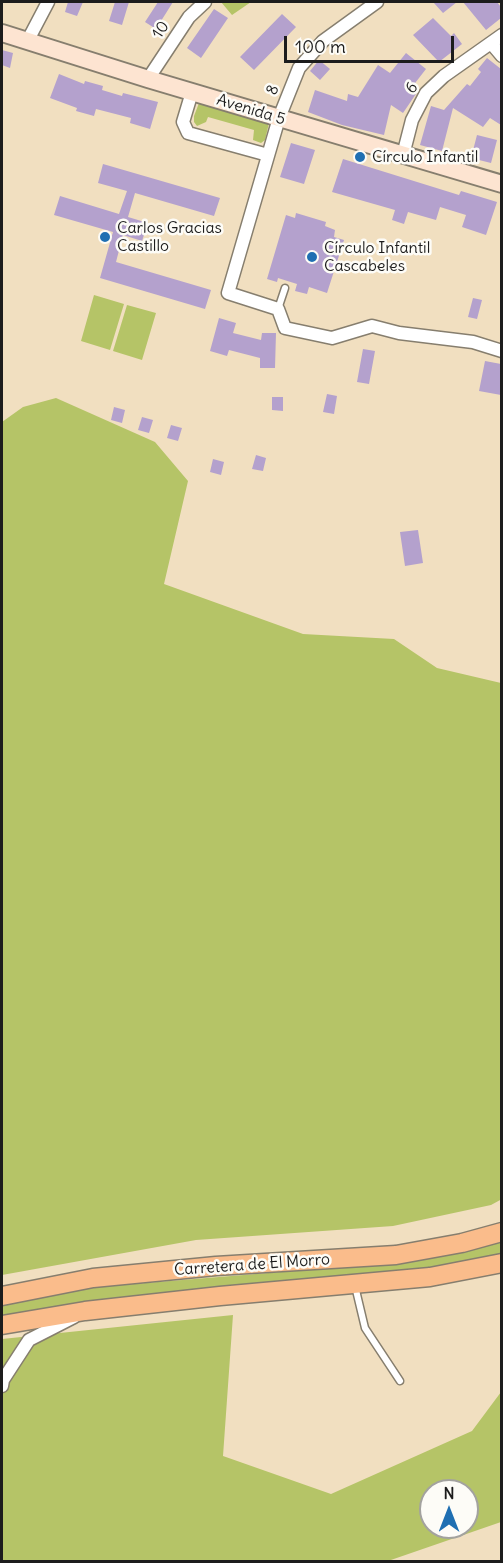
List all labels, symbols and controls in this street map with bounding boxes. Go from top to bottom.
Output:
street label: 10 [148,18,174,42]
scale bar [287,24,456,62]
text: 100 m [295,35,346,58]
street label: 6 [401,79,423,97]
street label: 8 [262,82,284,98]
street label: Avenida 5 [214,90,288,130]
place label: Círculo Infantil [372,147,478,167]
marker: Círculo Infantil [353,150,367,164]
place label: Carlos Gracias Castillo [117,218,222,256]
marker: Carlos Gracias Castillo [98,230,112,244]
place label: Círculo Infantil Cascabeles [324,238,430,276]
marker: Círculo Infantil Cascabeles [305,250,319,264]
street label: Carretera de El Morro [173,1250,331,1280]
north arrow [419,1479,479,1539]
text: N [443,1483,455,1503]

